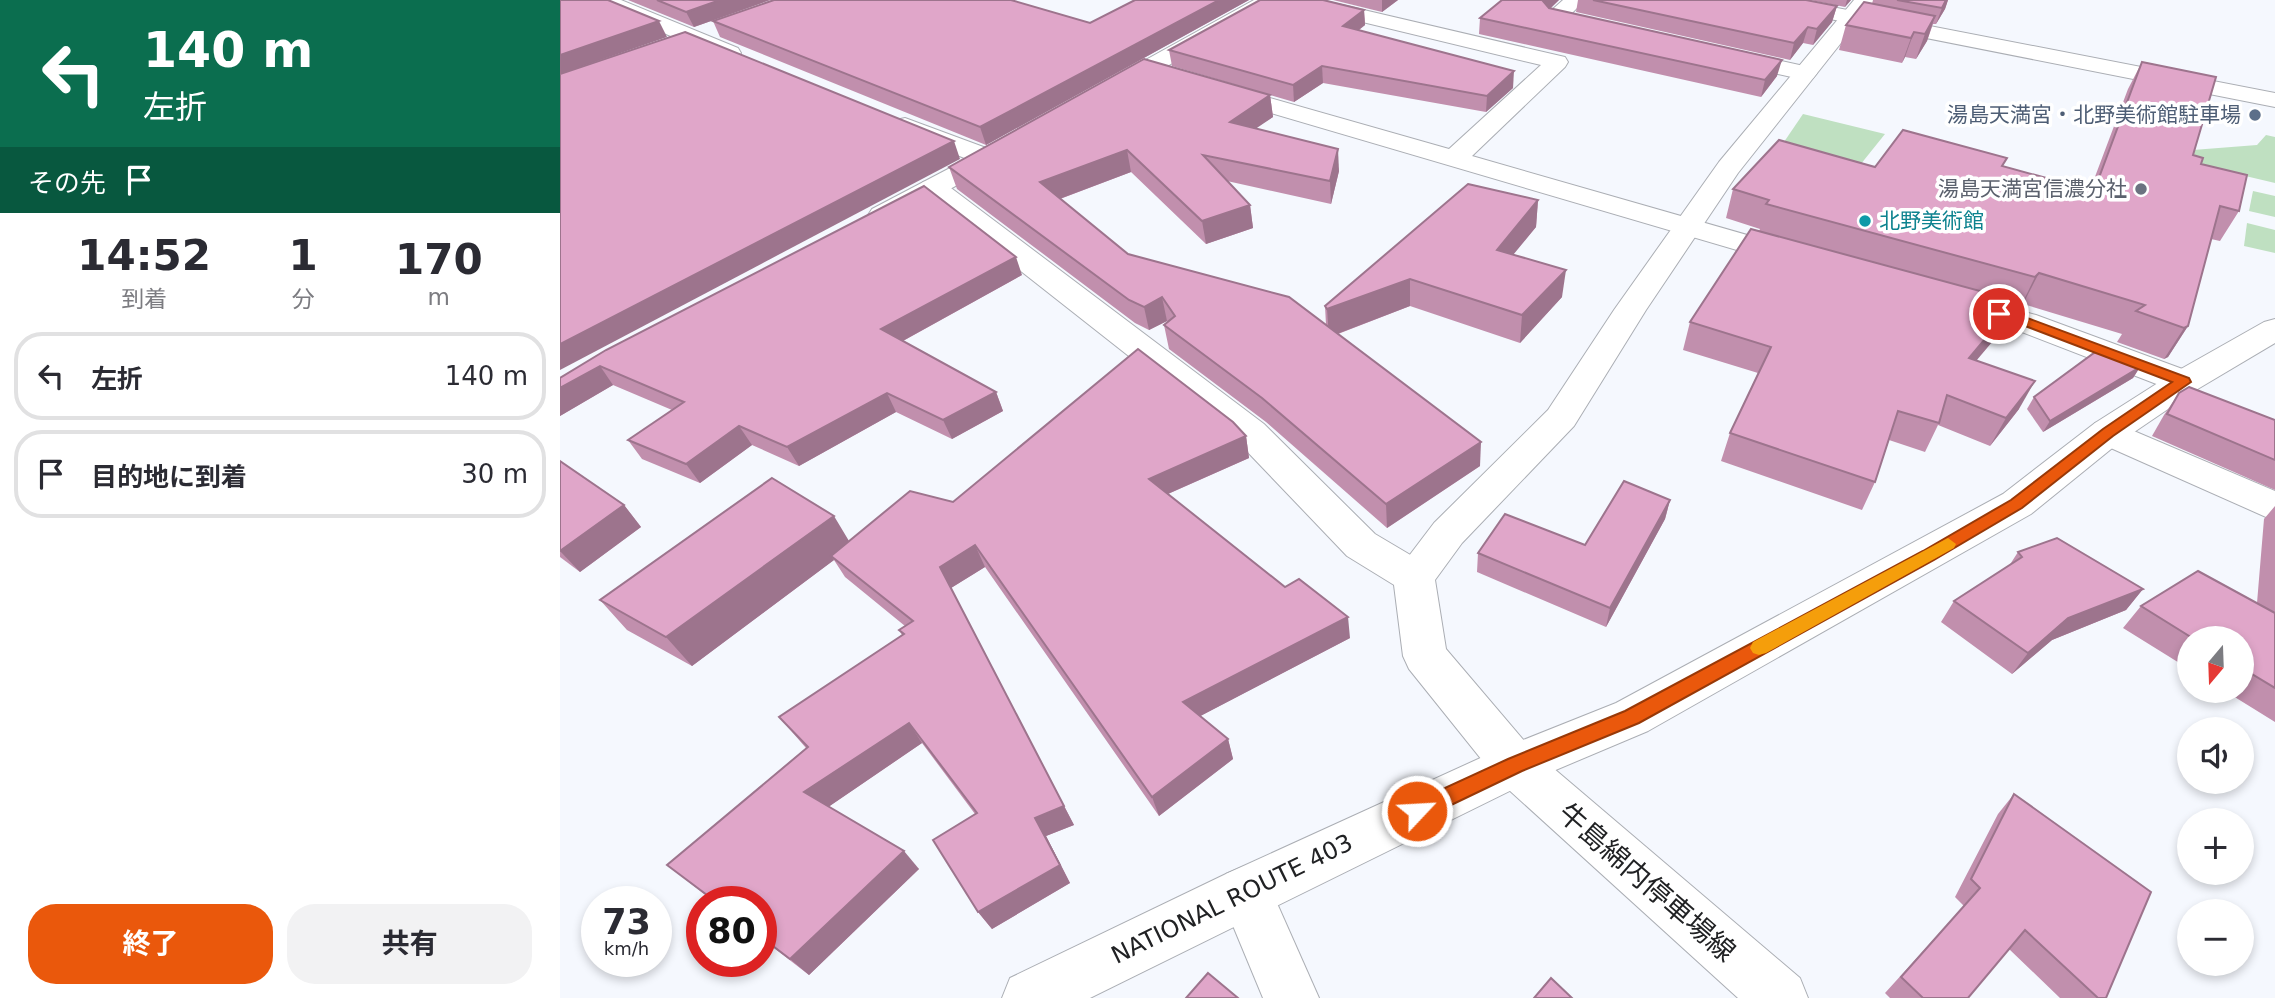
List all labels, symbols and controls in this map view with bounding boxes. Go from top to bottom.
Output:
text: 140 m [143,22,313,79]
icon: left [28,28,119,119]
text: 左折 [143,88,207,126]
place label: 湯島天満宮・北野美術館駐車場 [1947,103,2241,127]
marker: 湯島天満宮・北野美術館駐車場 [2247,107,2263,123]
icon: arrive [120,161,158,199]
text: その先 [28,168,106,198]
place label: 湯島天満宮信濃分社 [1938,177,2127,201]
marker: 湯島天満宮信濃分社 [2133,181,2149,197]
place label: 北野美術館 [1879,209,1984,233]
marker: 北野美術館 [1857,213,1873,229]
text: 14:52 [77,231,211,280]
text: 1 [288,231,318,280]
text: 170 [395,235,483,284]
text: m [428,284,450,310]
pin [1969,284,2029,344]
text: 到着 [121,286,167,312]
text: 分 [292,286,315,312]
icon: arrive [1980,295,2018,333]
icon: left [32,357,70,395]
text: 140 m [445,361,528,391]
text: 左折 [91,364,143,394]
icon: arrive [32,455,70,493]
text: 30 m [461,459,528,489]
text: 目的地に到着 [91,462,247,492]
north arrow [2177,626,2254,704]
map controls [2177,626,2254,976]
button: sound [2177,717,2254,794]
position arrow [1380,774,1454,848]
street label: 牛島綿内停車場線 [1551,796,1742,968]
button: + [2177,808,2254,885]
street label: NATIONAL ROUTE 403 [1107,828,1357,970]
speed limit sign: 80 [686,886,777,977]
button: − [2177,899,2254,976]
text: 73 [602,902,651,942]
button: 終了 [28,904,273,984]
button: 共有 [287,904,532,984]
text: km/h [604,938,649,959]

